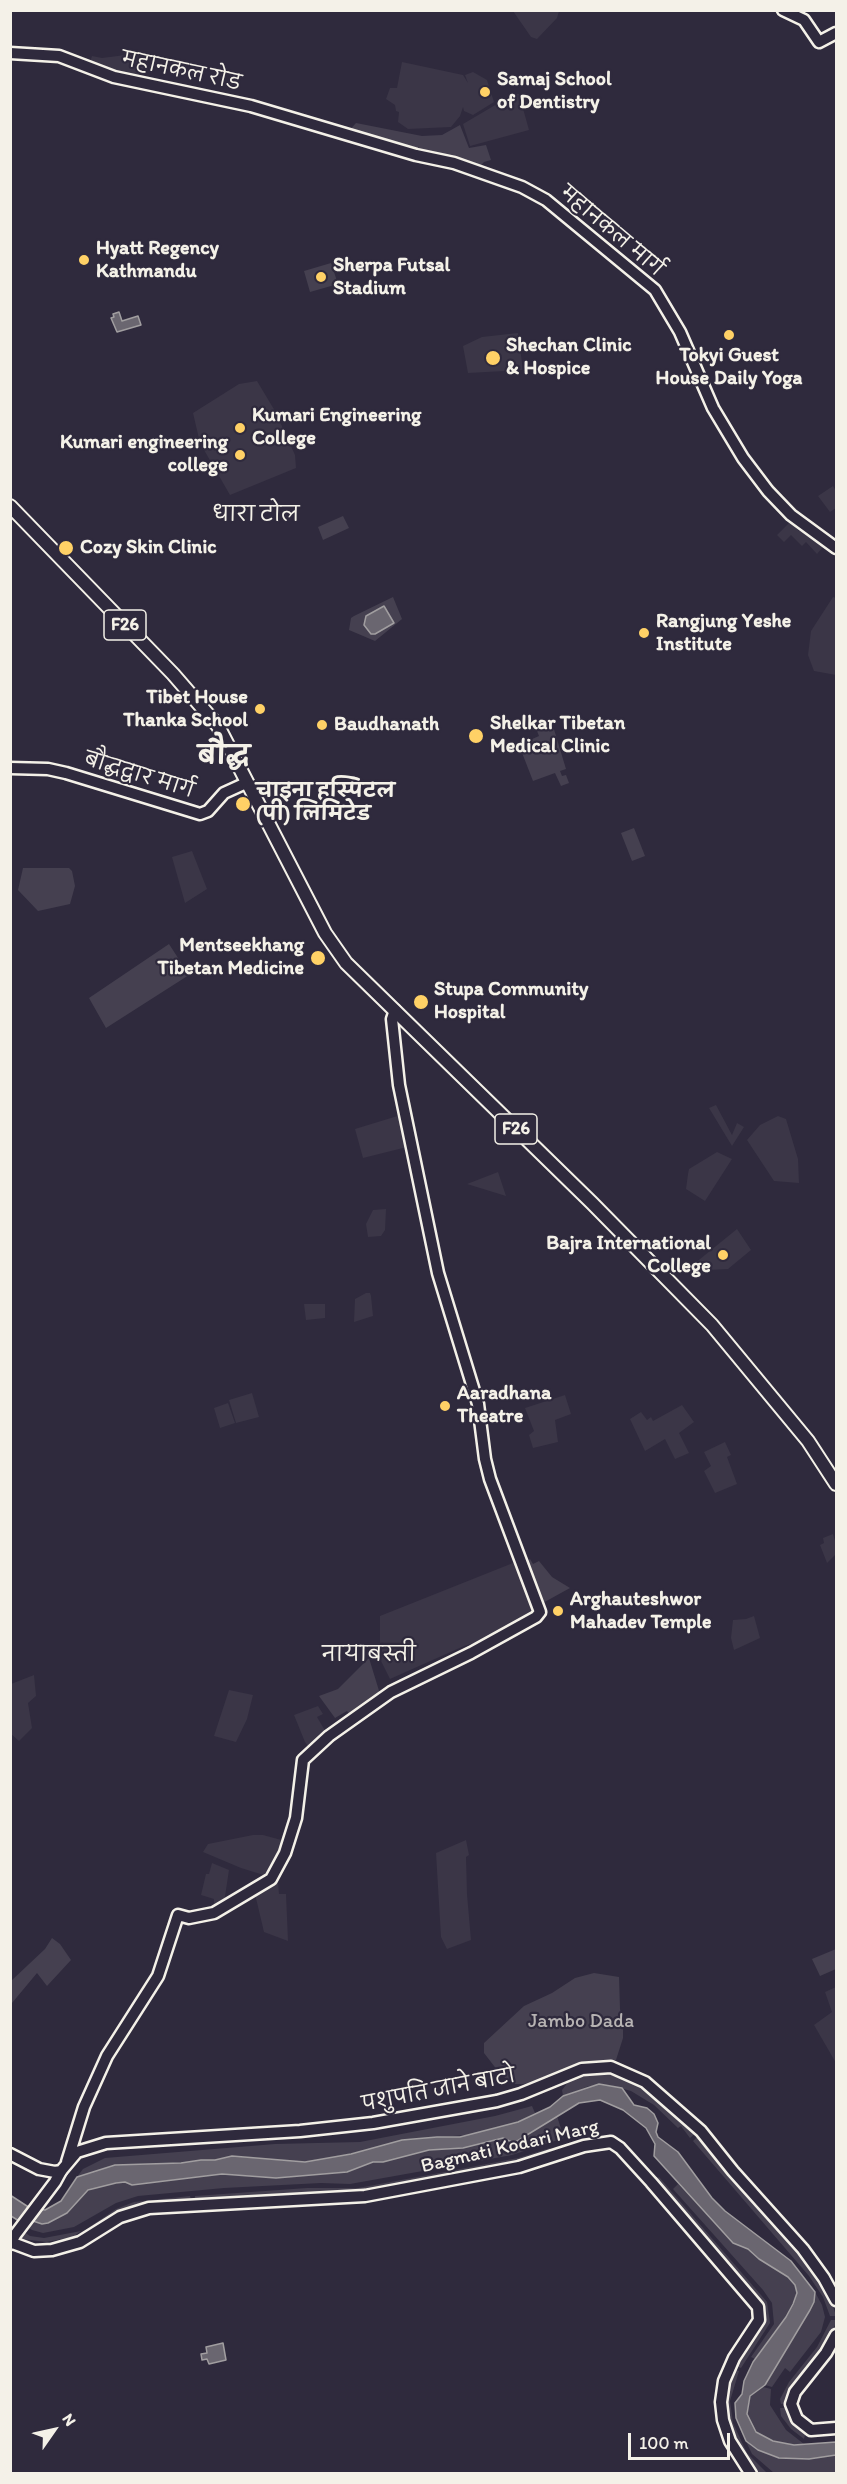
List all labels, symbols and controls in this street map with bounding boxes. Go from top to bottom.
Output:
street label: महानकल रोड [119,48,243,96]
place label: Samaj School of Dentistry [497,68,612,115]
marker: Samaj School of Dentistry [478,85,492,99]
street label: महानकल मार्ग [554,182,668,282]
place label: Hyatt Regency Kathmandu [96,237,219,284]
marker: Hyatt Regency Kathmandu [77,253,91,267]
place label: Sherpa Futsal Stadium [333,254,450,301]
marker: Sherpa Futsal Stadium [314,270,328,284]
marker: Tokyi Guest House Daily Yoga [722,328,736,342]
place label: Shechan Clinic & Hospice [506,334,632,381]
place label: Tokyi Guest House Daily Yoga [656,344,802,391]
marker: Shechan Clinic & Hospice [484,349,502,367]
place label: Kumari Engineering College [252,404,421,451]
marker: Kumari Engineering College [233,421,247,435]
place label: Kumari engineering college [60,431,228,478]
marker: Kumari engineering college [233,448,247,462]
district label: धारा टोल [213,503,299,529]
place label: Cozy Skin Clinic [80,536,217,560]
marker: Cozy Skin Clinic [57,539,75,557]
road number: F26 [104,610,146,640]
place label: Rangjung Yeshe Institute [656,610,791,657]
marker: Rangjung Yeshe Institute [637,626,651,640]
place label: Tibet House Thanka School [123,686,248,733]
marker: Tibet House Thanka School [253,702,267,716]
place label: Shelkar Tibetan Medical Clinic [490,712,625,759]
place label: Baudhanath [334,713,439,737]
marker: Baudhanath [315,718,329,732]
marker: Shelkar Tibetan Medical Clinic [467,727,485,745]
district label: बौद्ध [198,741,250,773]
street label: बौद्धद्वार मार्ग [81,748,197,804]
place label: चाइना हस्पिटल (पी) लिमिटेड [256,780,395,827]
marker: चाइना हस्पिटल (पी) लिमिटेड [234,795,252,813]
place label: Mentseekhang Tibetan Medicine [158,934,304,981]
marker: Mentseekhang Tibetan Medicine [309,949,327,967]
place label: Stupa Community Hospital [434,978,588,1025]
marker: Stupa Community Hospital [412,993,430,1011]
road number: F26 [495,1114,537,1144]
place label: Bajra International College [546,1232,711,1279]
marker: Bajra International College [716,1248,730,1262]
place label: Aaradhana Theatre [457,1382,551,1429]
marker: Aaradhana Theatre [438,1399,452,1413]
place label: Arghauteshwor Mahadev Temple [570,1588,711,1635]
marker: Arghauteshwor Mahadev Temple [551,1604,565,1618]
district label: नायाबस्ती [322,1643,416,1669]
park label: Jambo Dada [528,2010,634,2034]
street label: पशुपति जाने बाटो [360,2064,518,2118]
street label: Bagmati Kodari Marg [419,2115,601,2179]
north arrow [24,2400,84,2460]
text: N [58,2410,80,2429]
scale bar [631,2421,733,2459]
text: 100 m [639,2432,689,2454]

